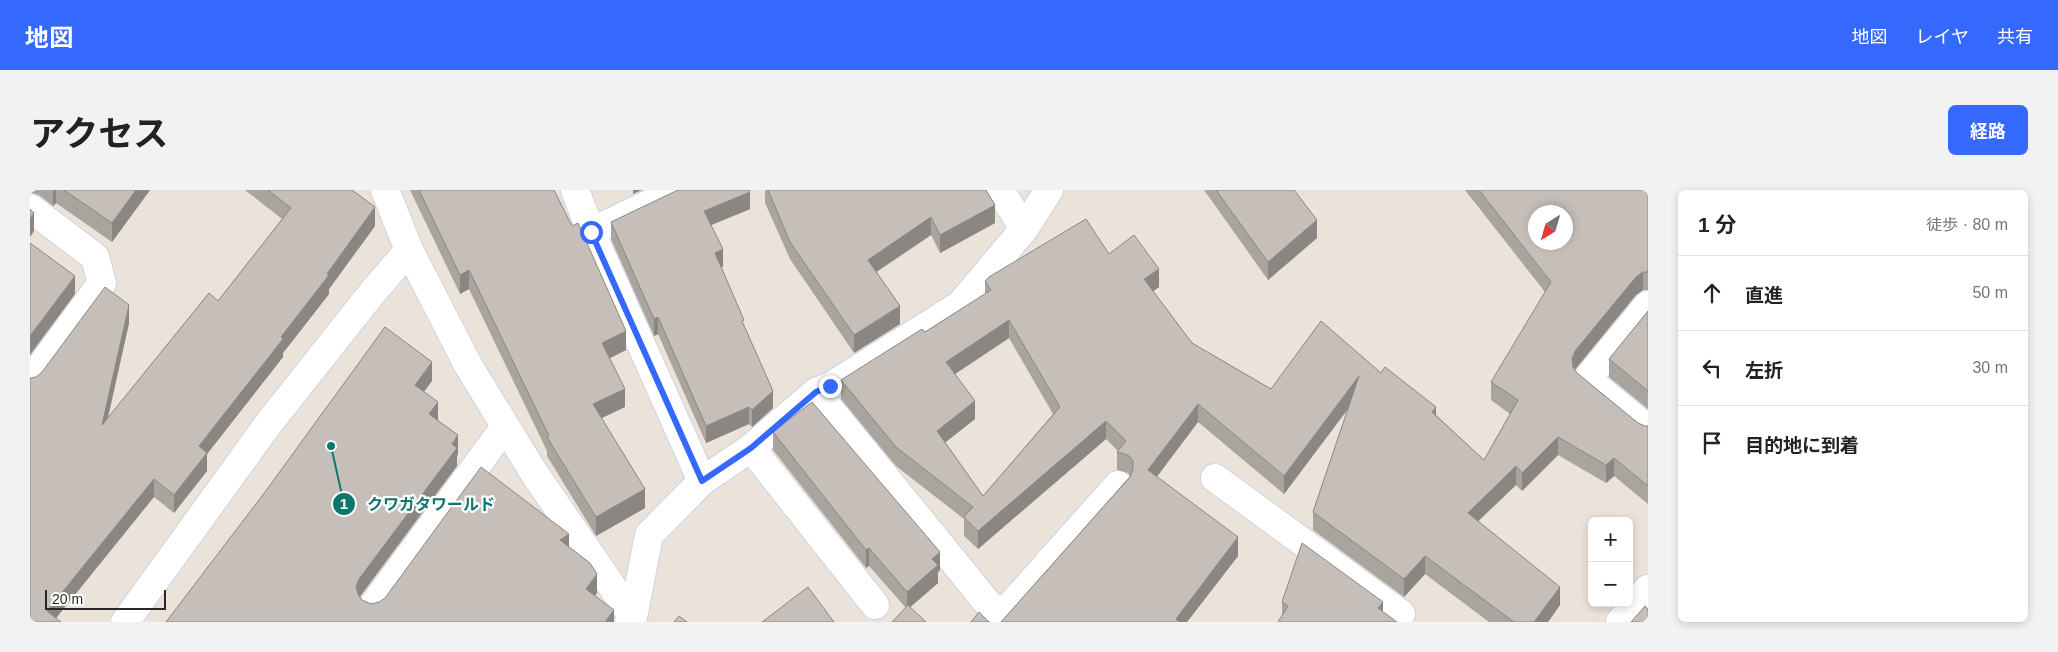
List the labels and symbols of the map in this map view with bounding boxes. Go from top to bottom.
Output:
north arrow [1528,205,1573,250]
route start [580,221,603,244]
route end [819,375,842,398]
callout: クワガタワールド [332,489,505,520]
text: 1 [340,495,348,512]
text: クワガタワールド [367,496,495,513]
scale bar [45,587,166,610]

